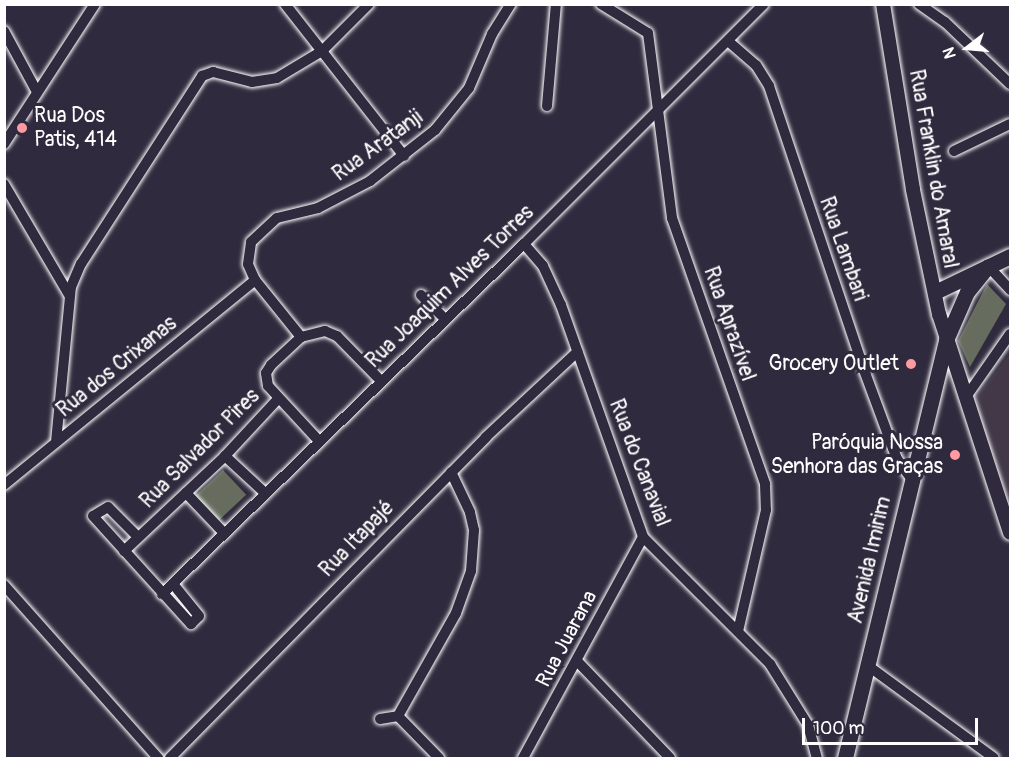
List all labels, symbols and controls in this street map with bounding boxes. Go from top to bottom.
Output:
north arrow [937,18,997,78]
text: N [939,45,961,61]
street label: Rua Franklin do Amaral [903,68,963,270]
place label: Rua Dos Patis, 414 [34,103,117,153]
street label: Rua Aratanji [328,105,428,187]
marker: Rua Dos Patis, 414 [15,121,29,135]
street label: Rua Lambari [813,194,873,304]
street label: Rua Joaquim Alves Torres [361,200,539,374]
street label: Rua Aprazível [698,263,760,385]
street label: Rua dos Crixanas [52,311,182,423]
place label: Grocery Outlet [769,351,899,377]
marker: Grocery Outlet [904,357,918,371]
street label: Rua Salvador Pires [135,384,265,514]
street label: Rua do Canavial [603,396,675,530]
place label: Paróquia Nossa Senhora das Graças [771,430,943,480]
marker: Paróquia Nossa Senhora das Graças [948,448,962,462]
street label: Avenida Imirim [843,494,897,626]
street label: Rua Itapajé [314,495,400,583]
street label: Rua Juarana [531,586,603,692]
scale bar [805,706,980,744]
text: 100 m [813,717,865,740]

